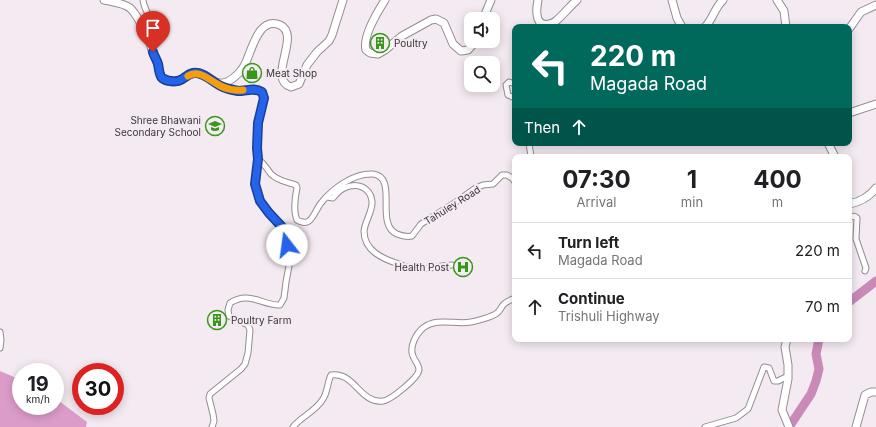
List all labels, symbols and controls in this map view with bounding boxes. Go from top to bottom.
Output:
pin [136,11,170,52]
map controls [464,12,500,92]
button: sound [464,12,500,48]
icon: arrive [142,17,164,39]
building icon: Poultry [369,32,391,54]
place label: Poultry [394,37,428,49]
text: 220 m [590,39,676,73]
icon: left [524,40,576,92]
button: search [464,56,500,92]
shop icon: Meat Shop [241,62,263,84]
place label: Meat Shop [266,67,317,79]
text: Magada Road [590,73,707,94]
place label: Shree Bhawani Secondary School [115,114,201,138]
school or university icon: Shree Bhawani Secondary School [204,115,226,137]
icon: ahead [568,116,590,138]
text: Then [524,118,560,137]
text: 07:30 [562,165,631,194]
text: 1 [687,165,697,194]
text: 400 [753,165,802,194]
street label: Tahuley Road [422,183,482,227]
text: Arrival [576,194,616,210]
text: min [681,194,703,210]
text: m [772,194,783,210]
position arrow [266,224,308,266]
text: Turn left [558,233,619,252]
icon: left [524,240,546,262]
text: 220 m [795,241,840,260]
text: Magada Road [558,252,643,268]
hospital icon: Health Post [452,256,474,278]
place label: Health Post [395,261,450,273]
text: Continue [558,289,625,308]
icon: ahead [524,296,546,318]
text: 70 m [805,297,840,316]
text: Trishuli Highway [558,308,660,324]
building icon: Poultry Farm [206,309,228,331]
place label: Poultry Farm [231,314,291,326]
speed limit sign: 30 [72,363,124,415]
text: 19 [27,372,49,396]
text: km/h [26,393,50,405]

